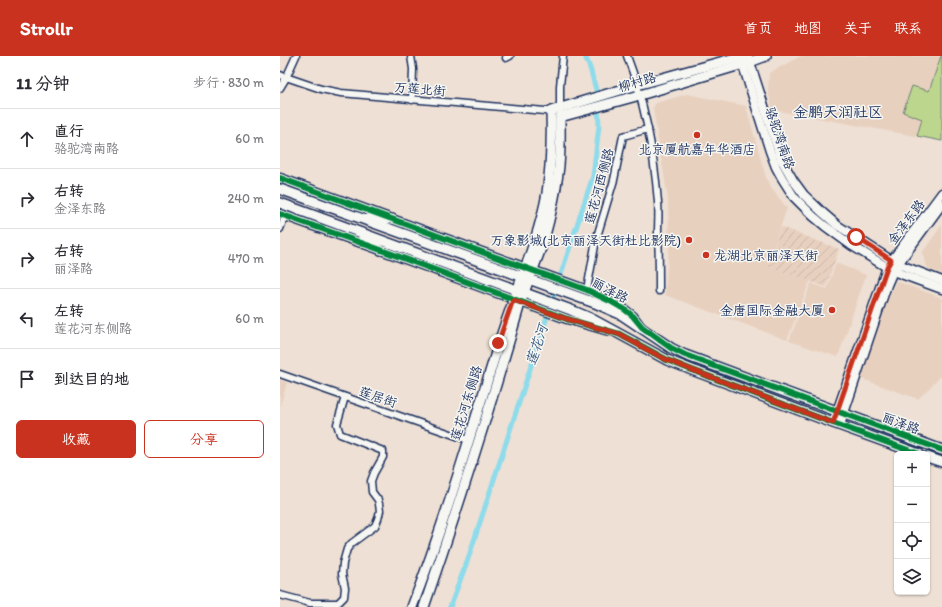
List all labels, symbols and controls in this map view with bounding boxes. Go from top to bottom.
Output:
text: Strollr [20,17,73,40]
text: 首页 [744,20,772,37]
text: 地图 [794,20,822,37]
text: 关于 [844,20,872,37]
text: 联系 [894,20,922,37]
street label: 柳村路 [616,69,658,95]
text: 11 分钟 [16,73,70,93]
text: 步行 · 830 m [193,75,264,90]
street label: 万莲北街 [393,79,447,99]
district label: 金鹏天润社区 [793,103,883,121]
street label: 骆驼湾南路 [762,105,798,171]
text: 直行 [54,122,84,140]
icon: ahead [16,128,38,150]
marker: 北京厦航嘉年华酒店 [692,130,702,140]
text: 60 m [235,131,264,146]
text: 骆驼湾南路 [54,141,119,156]
place label: 北京厦航嘉年华酒店 [638,142,756,157]
street label: 莲花河西侧路 [582,146,616,226]
text: 右转 [54,182,84,200]
icon: right [16,188,38,210]
text: 240 m [227,191,264,206]
street label: 金泽东路 [884,197,928,247]
text: 金泽东路 [54,201,106,216]
route start [847,228,865,246]
place label: 万象影城(北京丽泽天街杜比影院) [491,233,681,248]
marker: 万象影城(北京丽泽天街杜比影院) [684,235,694,245]
text: 右转 [54,242,84,260]
icon: right [16,248,38,270]
place label: 龙湖北京丽泽天街 [714,248,818,263]
marker: 龙湖北京丽泽天街 [701,250,711,260]
text: 470 m [228,251,264,266]
text: 丽泽路 [54,261,93,276]
street label: 丽泽路 [589,274,631,306]
text: 左转 [54,302,84,320]
place label: 金唐国际金融大厦 [720,303,824,318]
marker: 金唐国际金融大厦 [827,305,837,315]
icon: left [16,308,38,330]
text: 60 m [235,311,264,326]
water label: 莲花河 [522,320,552,368]
text: 莲花河东侧路 [54,321,132,336]
route end [489,334,507,352]
street label: 莲花河东侧路 [447,364,485,442]
icon: arrive [16,368,38,390]
text: 到达目的地 [54,370,129,388]
street label: 莲居街 [357,384,399,410]
street label: 丽泽路 [880,409,922,437]
button: 收藏 [16,420,136,458]
button: 分享 [144,420,264,458]
map controls [894,451,930,595]
button: + [894,451,930,487]
button: − [894,487,930,523]
button: locate [894,523,930,559]
button: layers [894,559,930,595]

